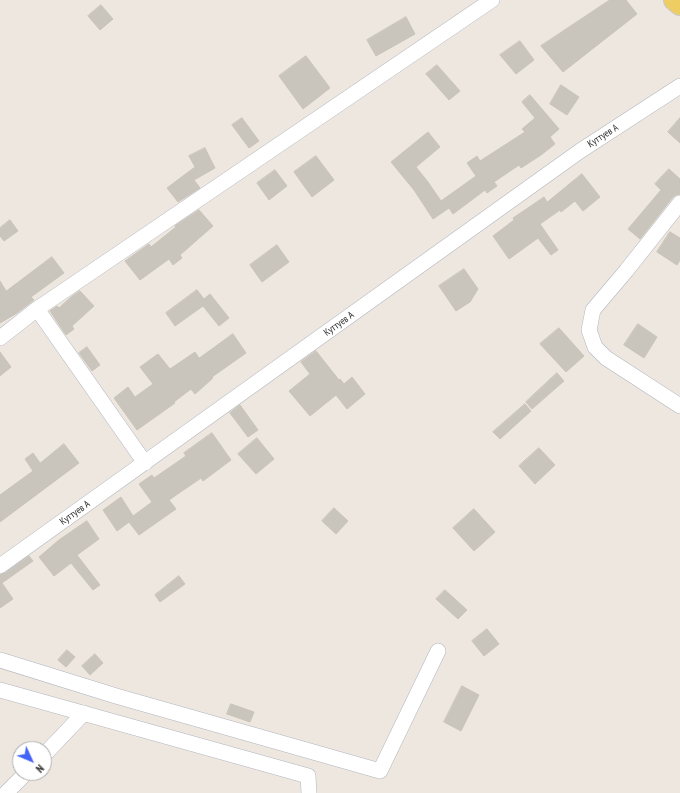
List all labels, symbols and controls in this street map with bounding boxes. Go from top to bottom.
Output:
street label: Куттуев А [585,122,621,150]
street label: Куттуев А [322,309,356,339]
street label: Куттуев А [58,498,92,528]
north arrow [12,741,52,781]
text: N [33,762,47,776]

